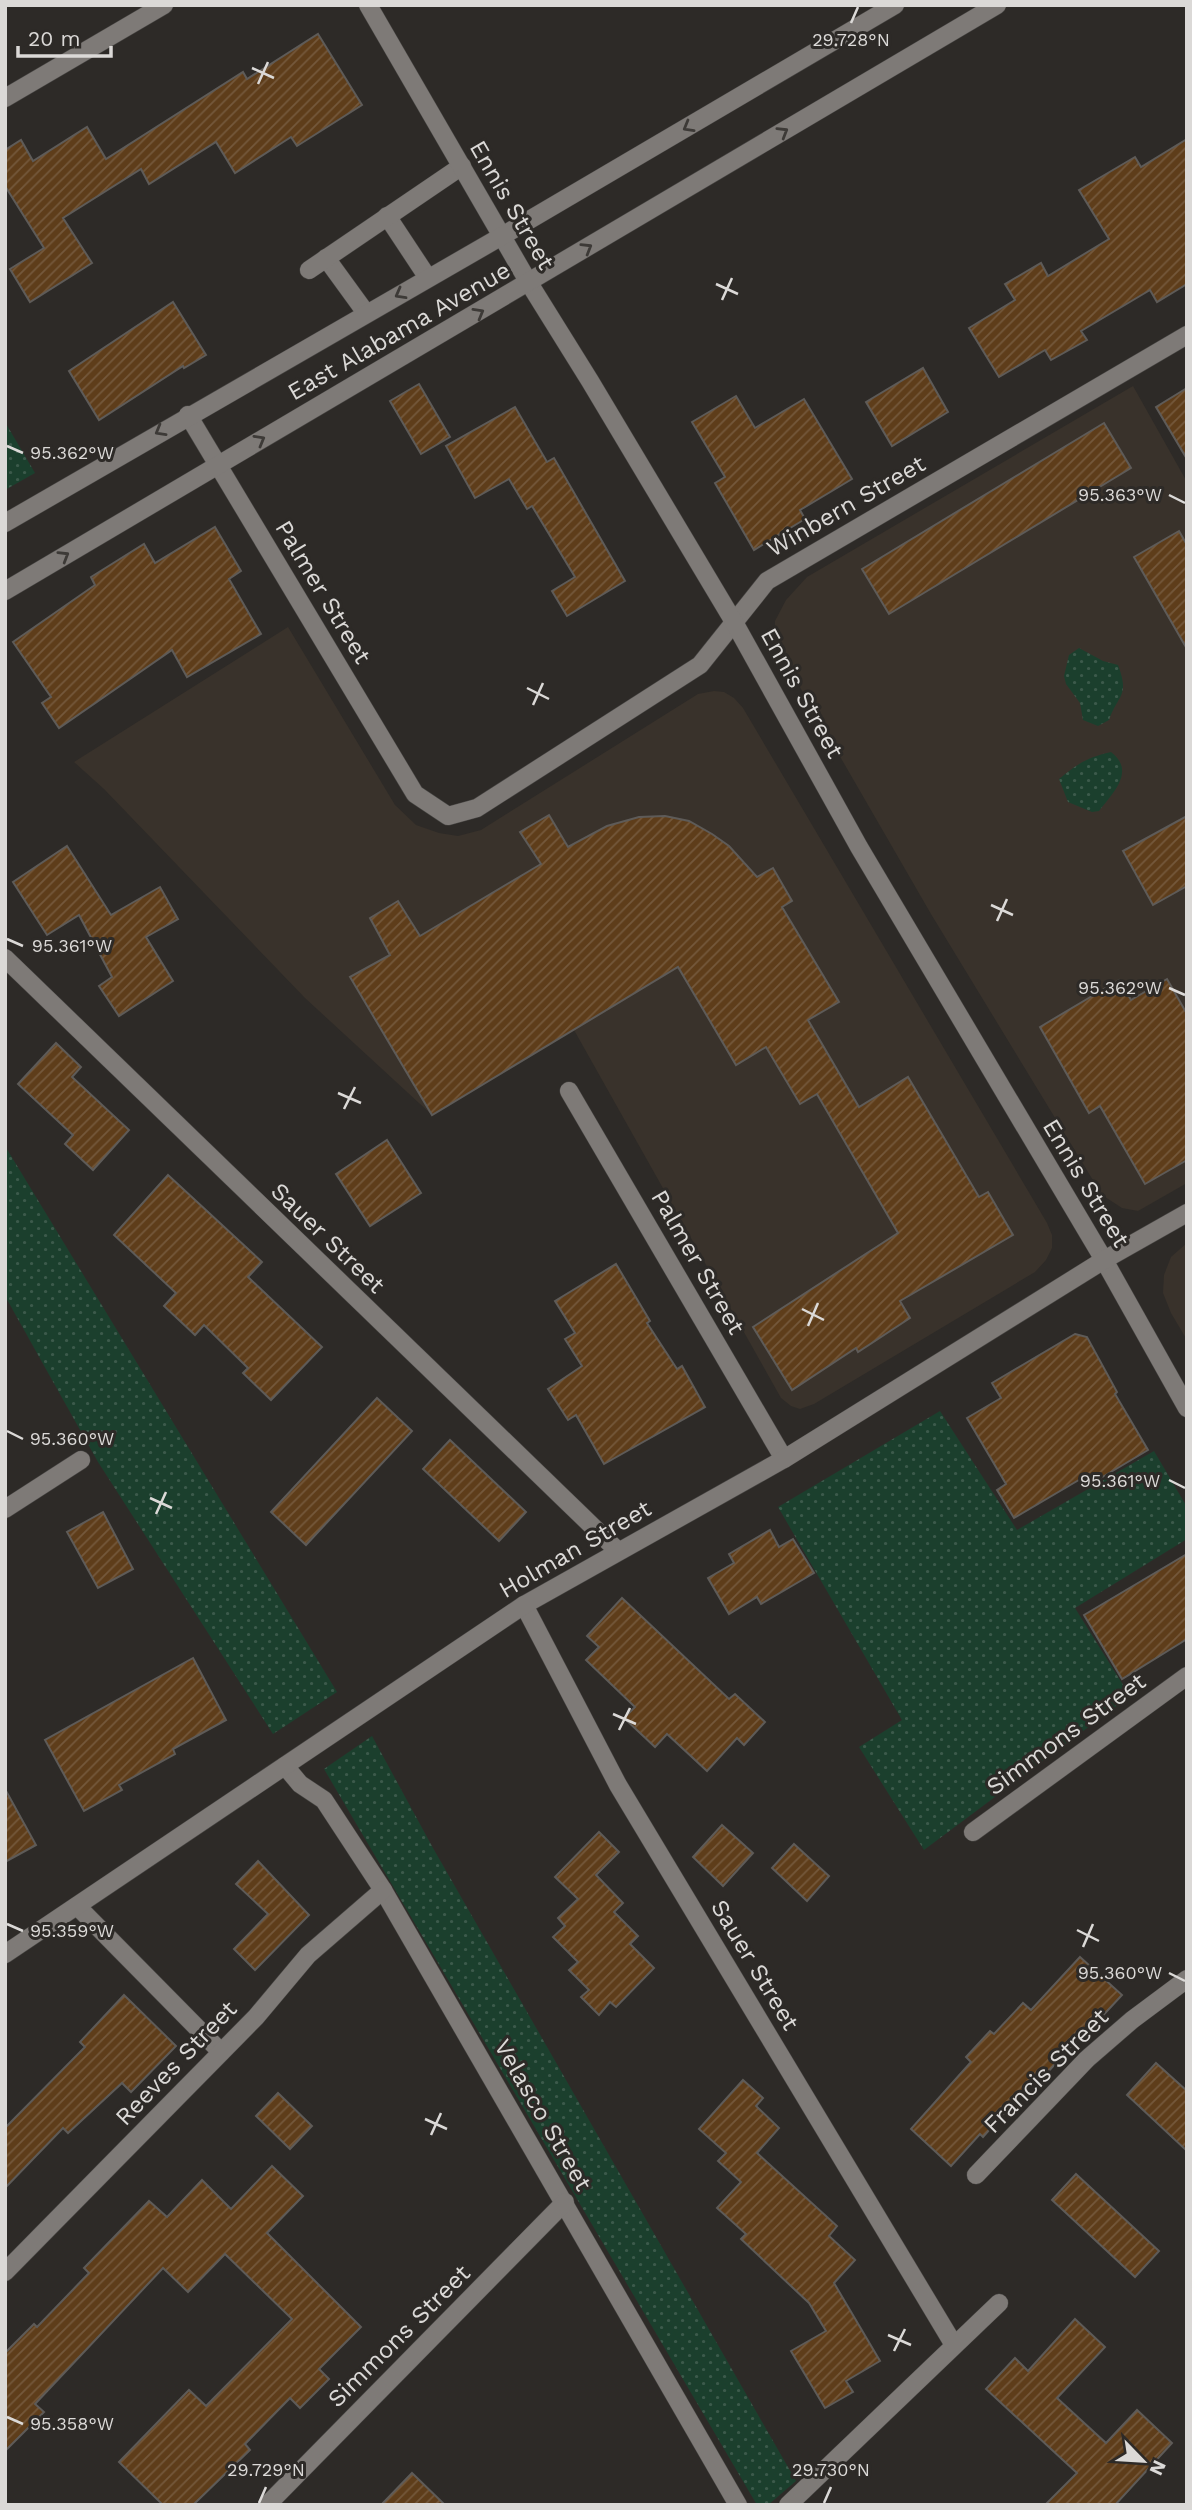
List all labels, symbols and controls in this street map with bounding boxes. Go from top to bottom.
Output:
scale bar [18,14,110,58]
text: 20 m [28,26,80,51]
text: 29.728°N [812,29,890,50]
one-way arrow [683,118,696,131]
one-way arrow [775,127,788,140]
street label: Ennis Street [464,135,560,275]
one-way arrow [580,243,593,256]
street label: East Alabama Avenue [283,256,515,406]
one-way arrow [395,286,408,299]
one-way arrow [471,308,484,321]
one-way arrow [155,423,168,436]
one-way arrow [252,436,265,449]
text: 95.362°W [30,442,114,463]
street label: Winbern Street [762,449,930,563]
text: 95.363°W [1078,484,1162,505]
street label: Palmer Street [269,515,377,669]
one-way arrow [57,551,69,564]
street label: Ennis Street [755,623,849,763]
text: 95.361°W [32,935,112,956]
text: 95.362°W [1078,977,1162,998]
street label: Ennis Street [1037,1114,1135,1252]
street label: Sauer Street [265,1177,391,1299]
street label: Palmer Street [645,1185,751,1339]
text: 95.360°W [30,1428,114,1449]
text: 95.361°W [1080,1470,1160,1491]
street label: Holman Street [494,1494,656,1604]
street label: Simmons Street [981,1667,1151,1801]
street label: Sauer Street [705,1895,805,2035]
text: 95.359°W [30,1920,114,1941]
text: 95.360°W [1078,1962,1162,1983]
street label: Reeves Street [110,1995,242,2131]
street label: Francis Street [978,2003,1114,2139]
street label: Velasco Street [488,2034,598,2196]
street label: Simmons Street [322,2259,476,2413]
text: 95.358°W [30,2413,114,2434]
north arrow [1108,2426,1178,2496]
text: N [1145,2457,1171,2479]
text: 29.729°N [227,2459,305,2480]
text: 29.730°N [792,2459,870,2480]

